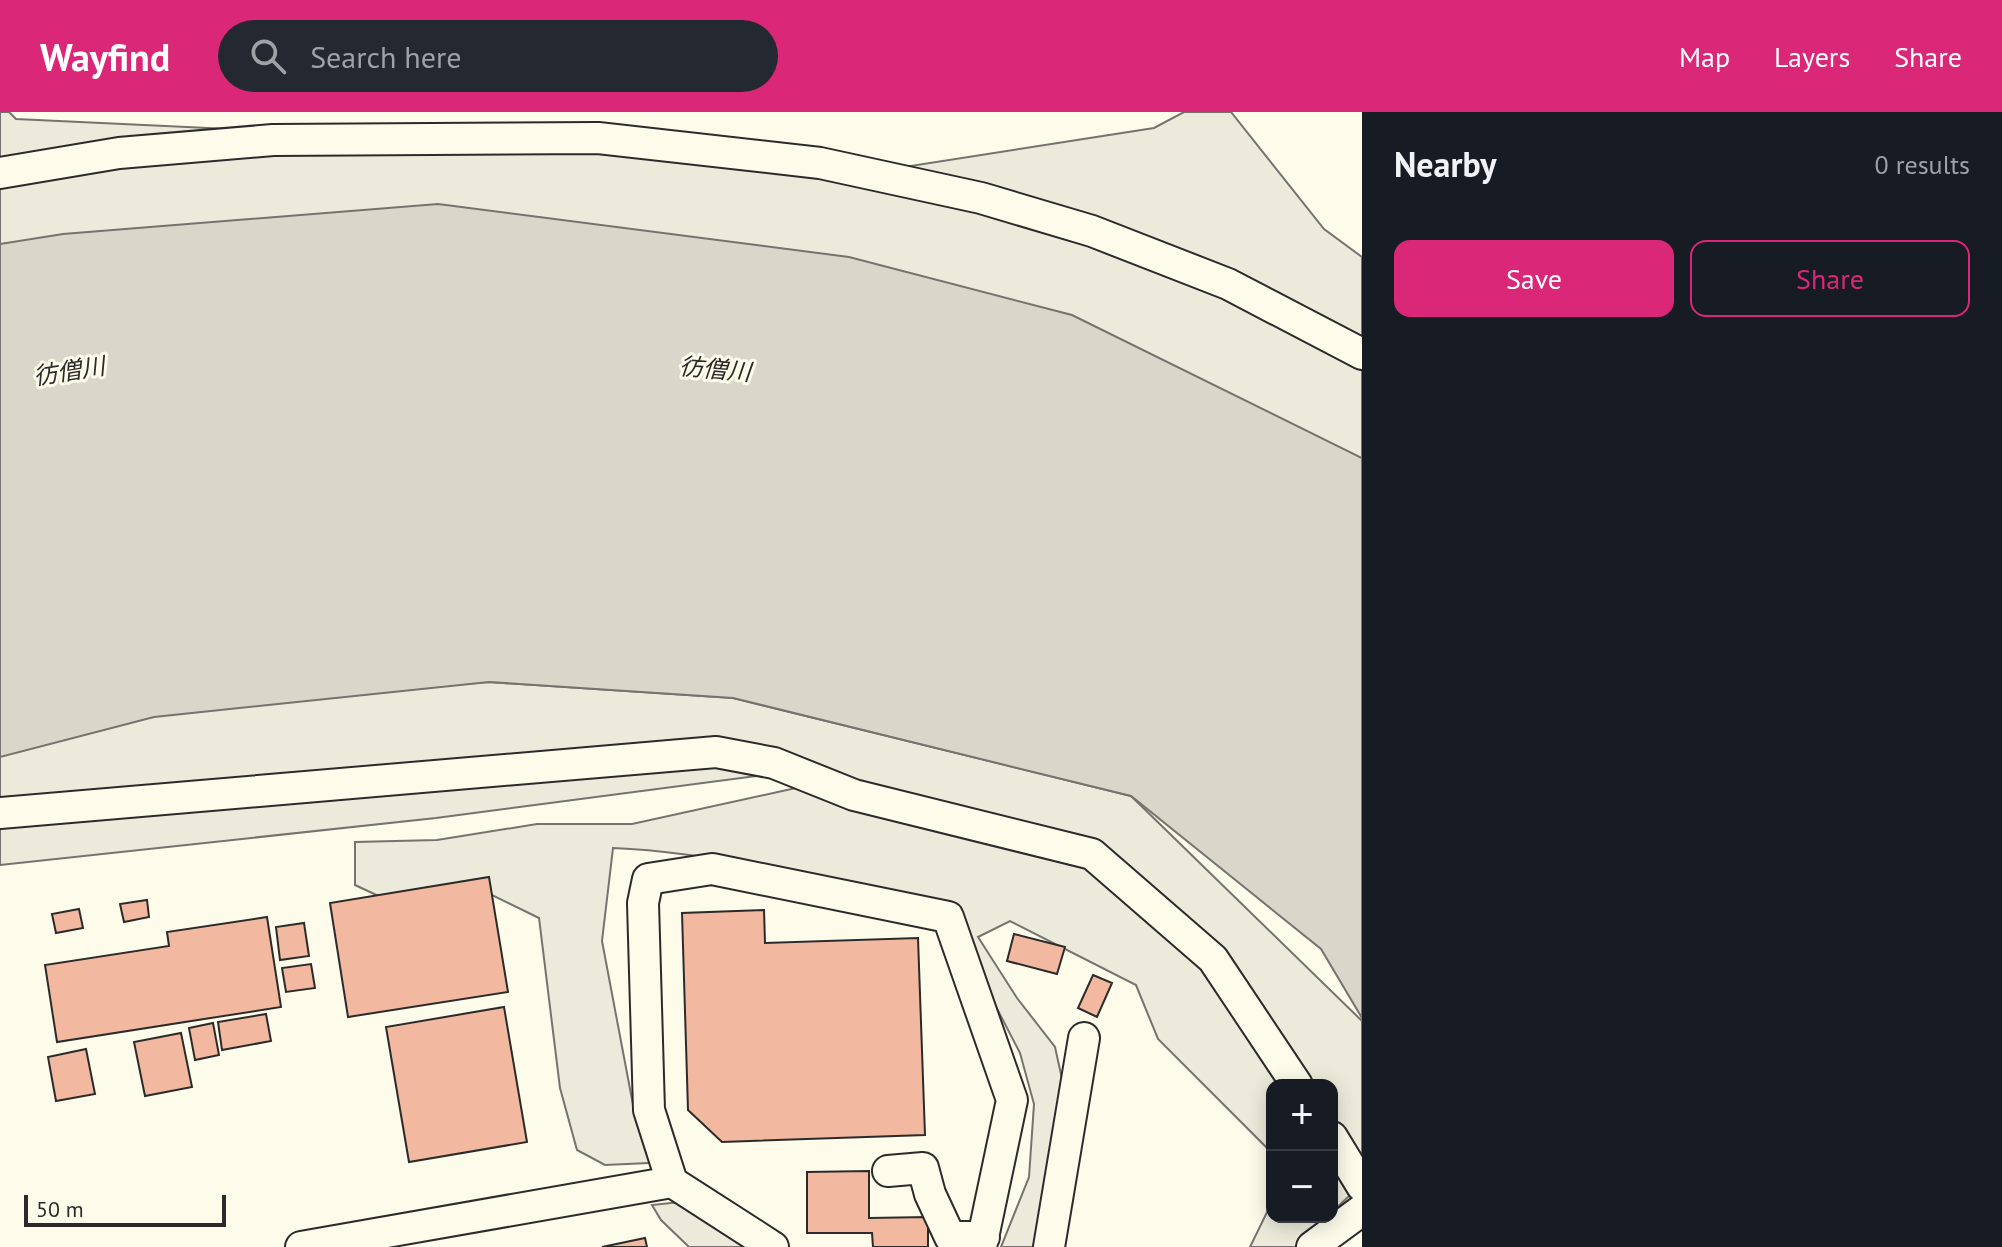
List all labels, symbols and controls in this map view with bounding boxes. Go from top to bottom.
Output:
search box [218,20,778,92]
text: Wayfind [40,32,170,81]
icon: search [246,34,290,78]
text: Search here [310,37,461,76]
text: Map [1679,38,1730,75]
text: Layers [1774,38,1850,75]
text: Share [1894,38,1962,75]
text: Nearby [1394,142,1496,186]
text: 0 results [1875,148,1970,181]
button: Save [1394,240,1674,317]
button: Share [1690,240,1970,317]
water label: 彷僧川 [31,350,110,392]
water label: 彷僧川 [678,350,755,388]
map controls [1266,1079,1338,1223]
button: + [1266,1079,1338,1151]
button: − [1266,1151,1338,1223]
scale bar [24,1191,226,1227]
text: 50 m [36,1195,84,1223]

